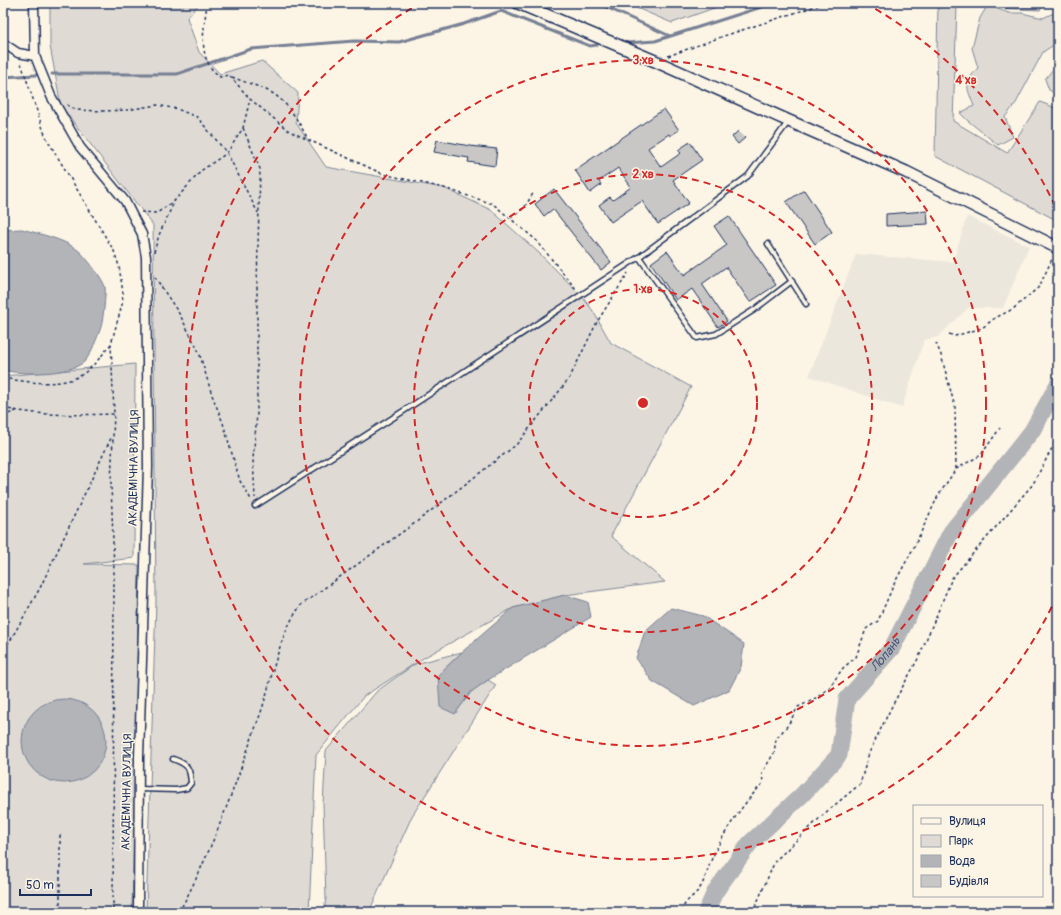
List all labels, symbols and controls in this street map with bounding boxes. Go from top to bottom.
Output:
text: 3 хв [632,53,654,68]
text: 4 хв [954,73,977,88]
text: 2 хв [632,167,654,182]
text: 1 хв [633,282,653,297]
centre of rings [636,396,650,410]
street label: АКАДЕМІЧНА ВУЛИЦЯ [125,409,143,527]
water label: Лопань [867,635,904,675]
street label: АКАДЕМІЧНА ВУЛИЦЯ [118,733,136,851]
legend [913,805,1043,897]
text: Вулиця [949,814,986,829]
text: Парк [949,834,974,849]
text: Вода [949,854,975,869]
scale bar [20,871,91,897]
text: Будівля [949,874,989,889]
text: 50 m [26,878,54,893]

